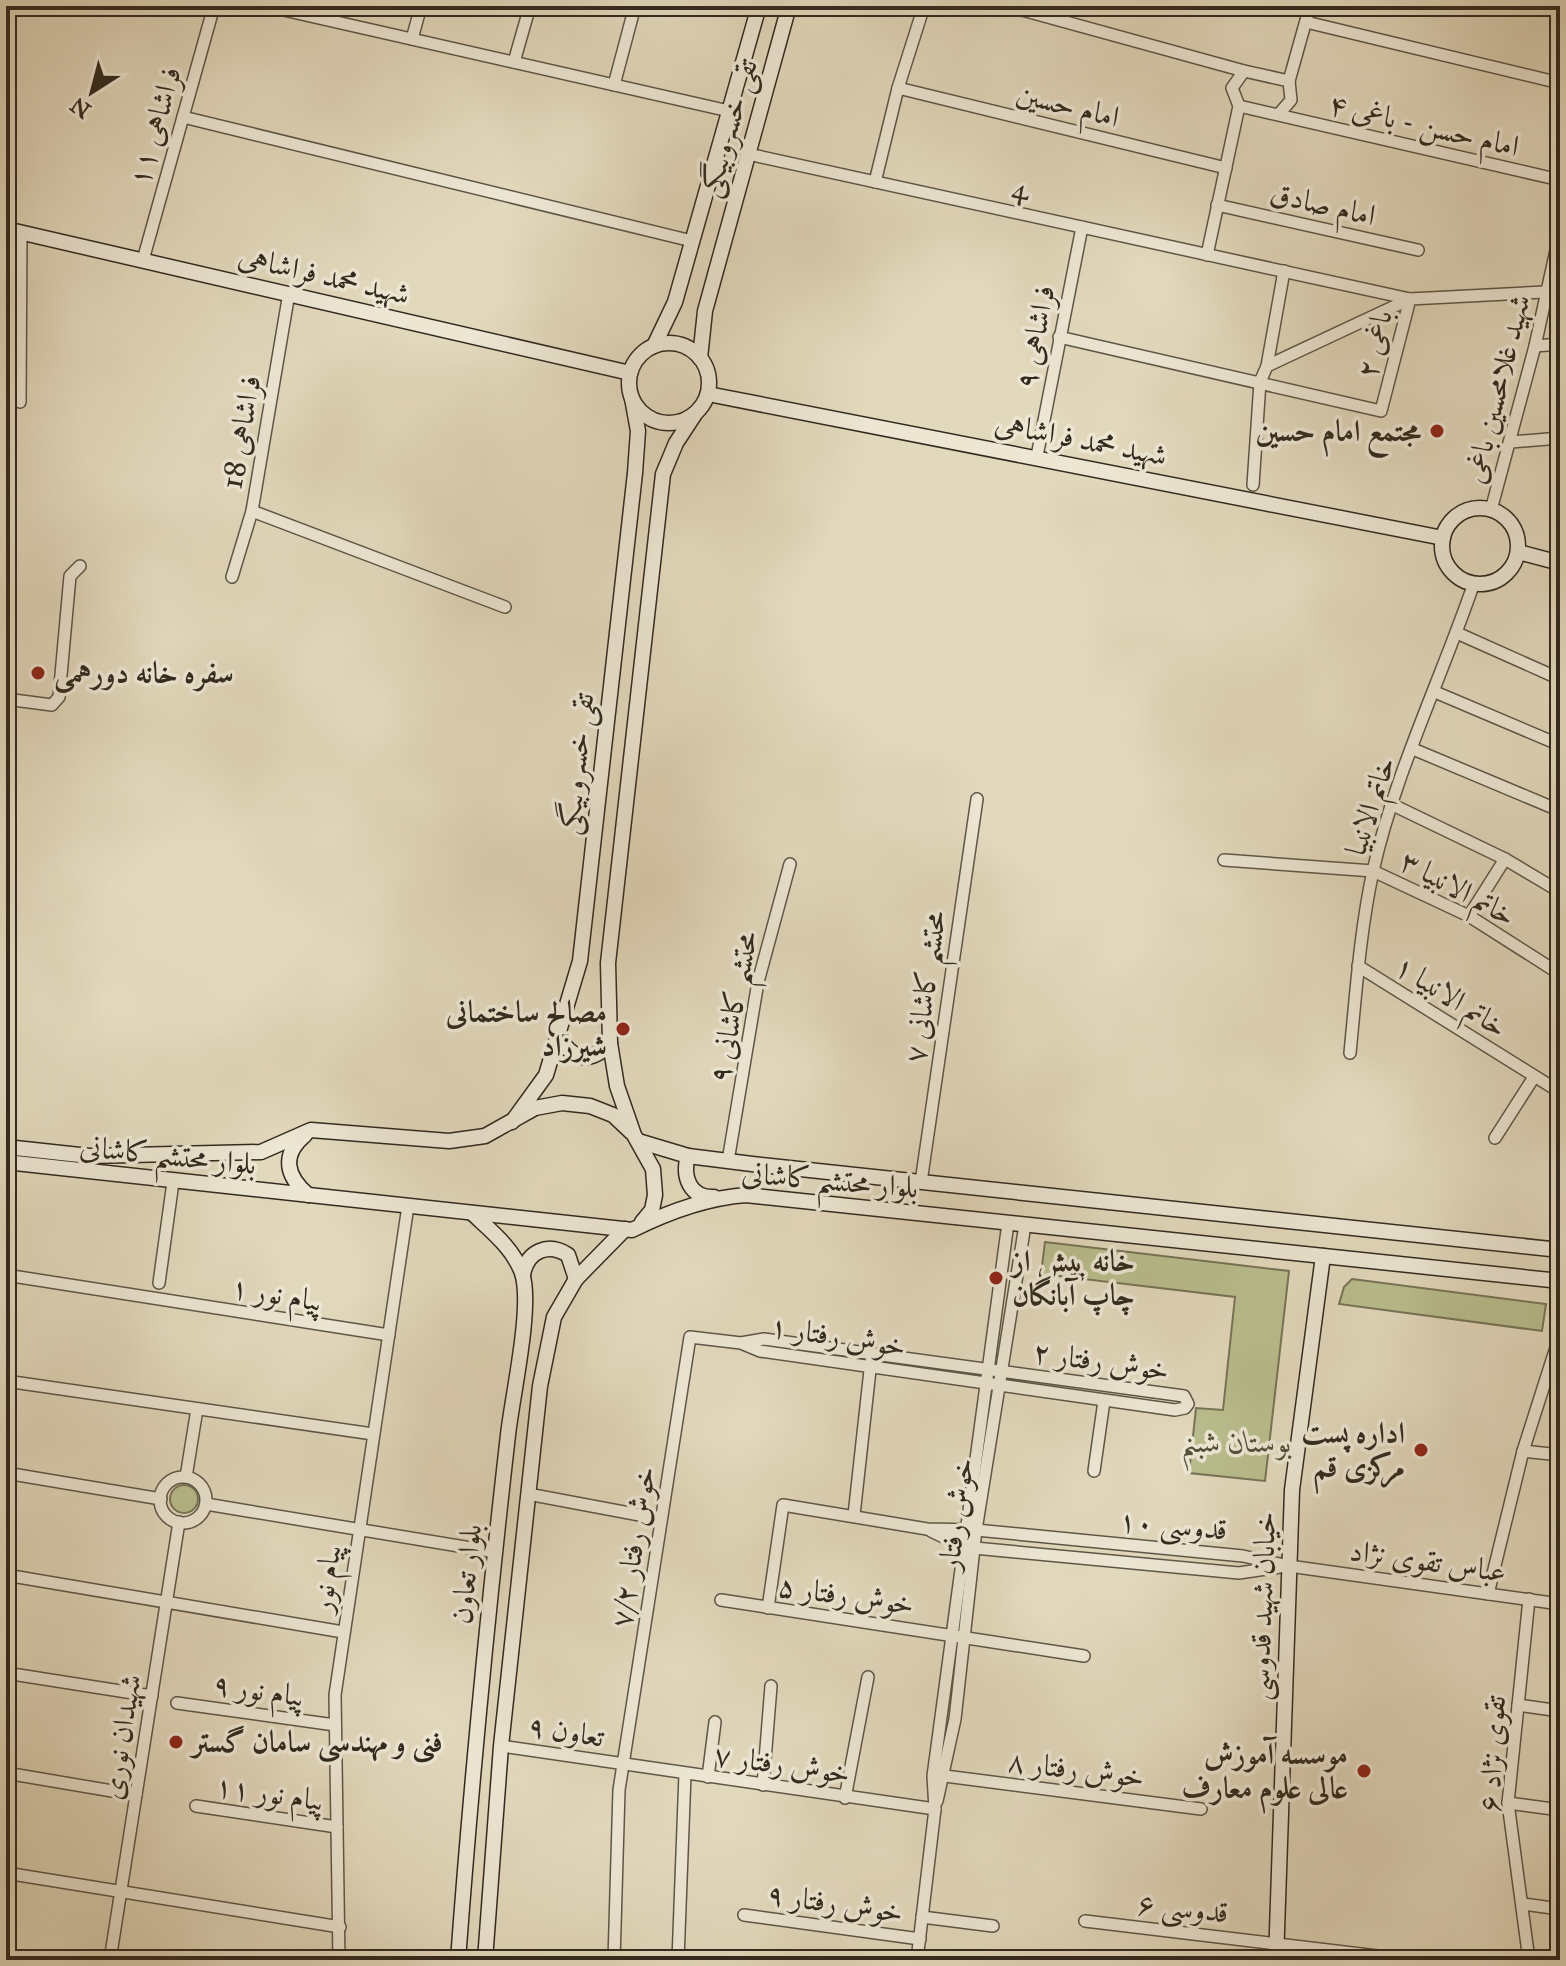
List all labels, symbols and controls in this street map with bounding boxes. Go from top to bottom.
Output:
north arrow [52,52,132,132]
street label: تقی خسروبیگی [691,54,769,203]
street label: فراشاهی ۱۱ [121,62,190,190]
street label: امام حسین [1011,75,1123,143]
street label: امام حسن - باغی ۴ [1324,86,1523,172]
text: N [65,91,96,124]
street label: 4 [1009,170,1034,209]
street label: امام صادق [1265,174,1379,241]
street label: شهید محمد فراشاهی [235,238,413,313]
street label: فراشاهی ۹ [1007,282,1064,392]
street label: شهید غلامحسین باغی [1456,291,1539,488]
street label: باغی ۲ [1348,306,1400,382]
street label: فراشاهی 18 [213,372,270,492]
street label: شهید محمد فراشاهی [992,405,1170,474]
place label: مجتمع امام حسین [1256,413,1422,458]
marker: مجتمع امام حسین [1428,422,1446,440]
place label: سفره خانه دورهمی [54,655,234,693]
marker: سفره خانه دورهمی [29,664,47,682]
street label: تقی خسروبیگی [551,691,605,837]
street label: خاتم الانبیا [1337,752,1410,862]
street label: خاتم الانبیا ۳ [1390,843,1522,940]
street label: محتشم کاشانی ۷ [896,909,964,1067]
street label: محتشم کاشانی ۹ [701,928,776,1088]
street label: خاتم الانبیا ۱ [1384,947,1514,1051]
place label: مصالح ساختمانی شیرزاد [445,994,607,1064]
marker: مصالح ساختمانی شیرزاد [614,1020,632,1038]
street label: بلوار محتشم کاشانی [77,1128,258,1193]
street label: بلوار محتشم کاشانی [739,1154,920,1217]
place label: خانه پیش از چاپ آبانگان [1009,1243,1135,1316]
street label: پیام نور ۱ [227,1269,326,1327]
marker: خانه پیش از چاپ آبانگان [987,1269,1005,1287]
street label: خوش رفتار ۱ [767,1307,909,1366]
street label: خوش رفتار ۲ [1030,1334,1171,1389]
place label: اداره پست مرکزی قم [1301,1415,1405,1494]
park label: بوستان شبنم [1180,1424,1292,1471]
marker: اداره پست مرکزی قم [1412,1441,1430,1459]
street label: خوش رفتار [930,1455,983,1576]
street label: خوش رفتار ۷/۲ [602,1464,665,1630]
street label: قدوسی ۱۰ [1117,1502,1229,1551]
street label: خیابان شهید قدوسی [1241,1511,1286,1701]
street label: بلوار تعاون [443,1522,489,1626]
street label: عباس تقوی نژاد [1347,1532,1509,1591]
street label: پیام نور [303,1541,357,1619]
street label: خوش رفتار ۵ [775,1568,916,1623]
street label: پیام نور ۹ [209,1666,307,1722]
street label: شهیدان نوری [93,1672,150,1803]
street label: تقوی نژاد ۶ [1471,1694,1514,1813]
street label: تعاون ۹ [525,1707,607,1755]
place label: فنی و مهندسی سامان گستر [189,1724,443,1764]
marker: فنی و مهندسی سامان گستر [167,1733,185,1751]
place label: موسسه آموزش عالی علوم معارف [1182,1736,1348,1814]
street label: خوش رفتار ۷ [711,1737,852,1792]
street label: خوش رفتار ۸ [1006,1743,1146,1796]
marker: موسسه آموزش عالی علوم معارف [1355,1762,1373,1780]
street label: پیام نور ۱۱ [212,1767,327,1826]
street label: خوش رفتار ۹ [764,1876,905,1931]
street label: قدوسی ۶ [1135,1885,1230,1934]

